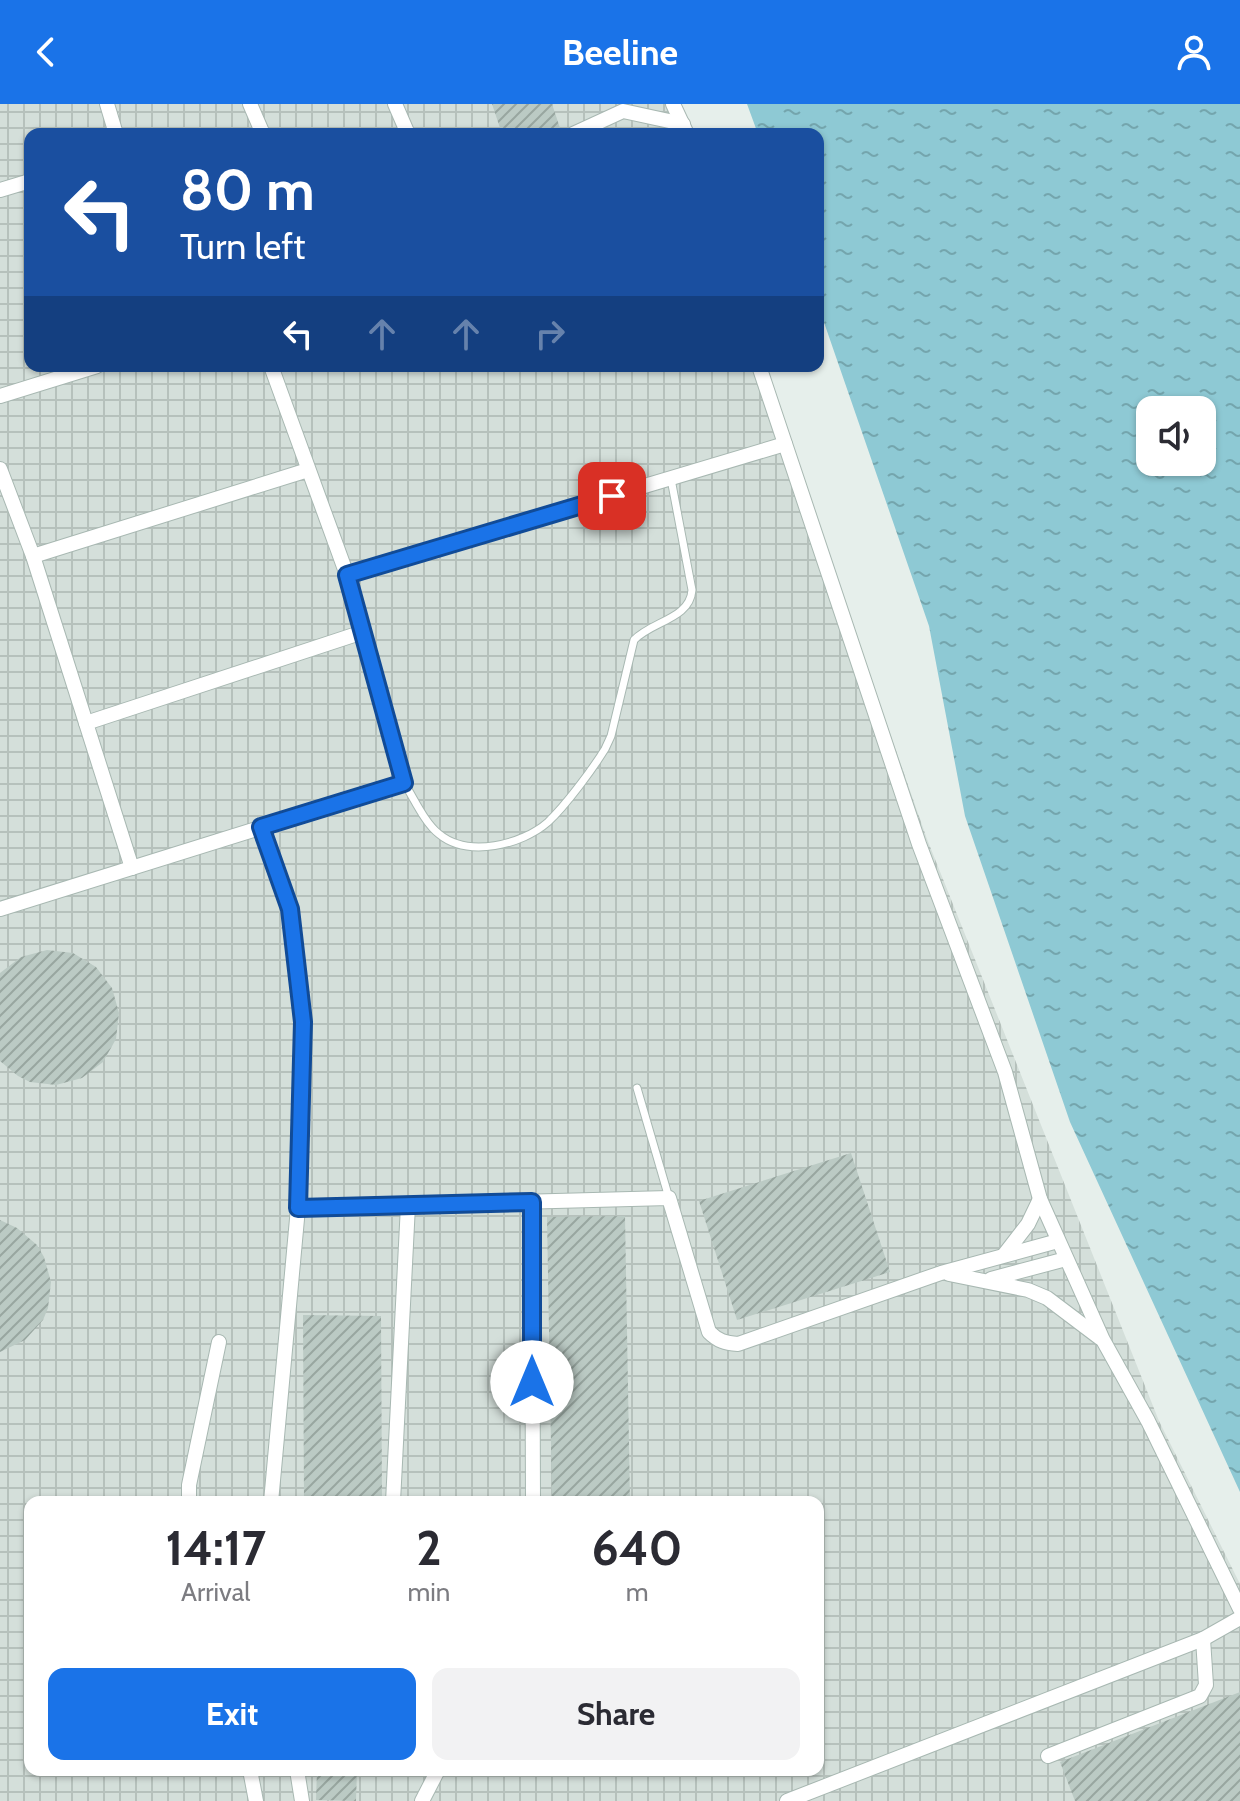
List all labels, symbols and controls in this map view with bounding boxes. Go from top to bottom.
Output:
icon: back [24,30,68,74]
text: Beeline [562,30,678,74]
icon: person [1172,30,1216,74]
text: 80 m [180,156,315,224]
icon: left [48,160,152,264]
text: Turn left [180,224,305,268]
icon: left [276,312,320,356]
icon: ahead [360,312,404,356]
icon: ahead [444,312,488,356]
icon: right [528,312,572,356]
map controls [1136,396,1216,476]
button: sound [1136,396,1216,476]
pin [578,462,646,530]
icon: arrive [590,474,634,518]
position arrow [490,1340,574,1424]
text: 14:17 [166,1519,266,1577]
text: 2 [416,1519,442,1577]
text: 640 [592,1519,682,1577]
text: Arrival [181,1576,250,1608]
text: min [407,1576,450,1608]
text: m [626,1576,649,1608]
button: Exit [48,1668,416,1760]
button: Share [432,1668,800,1760]

